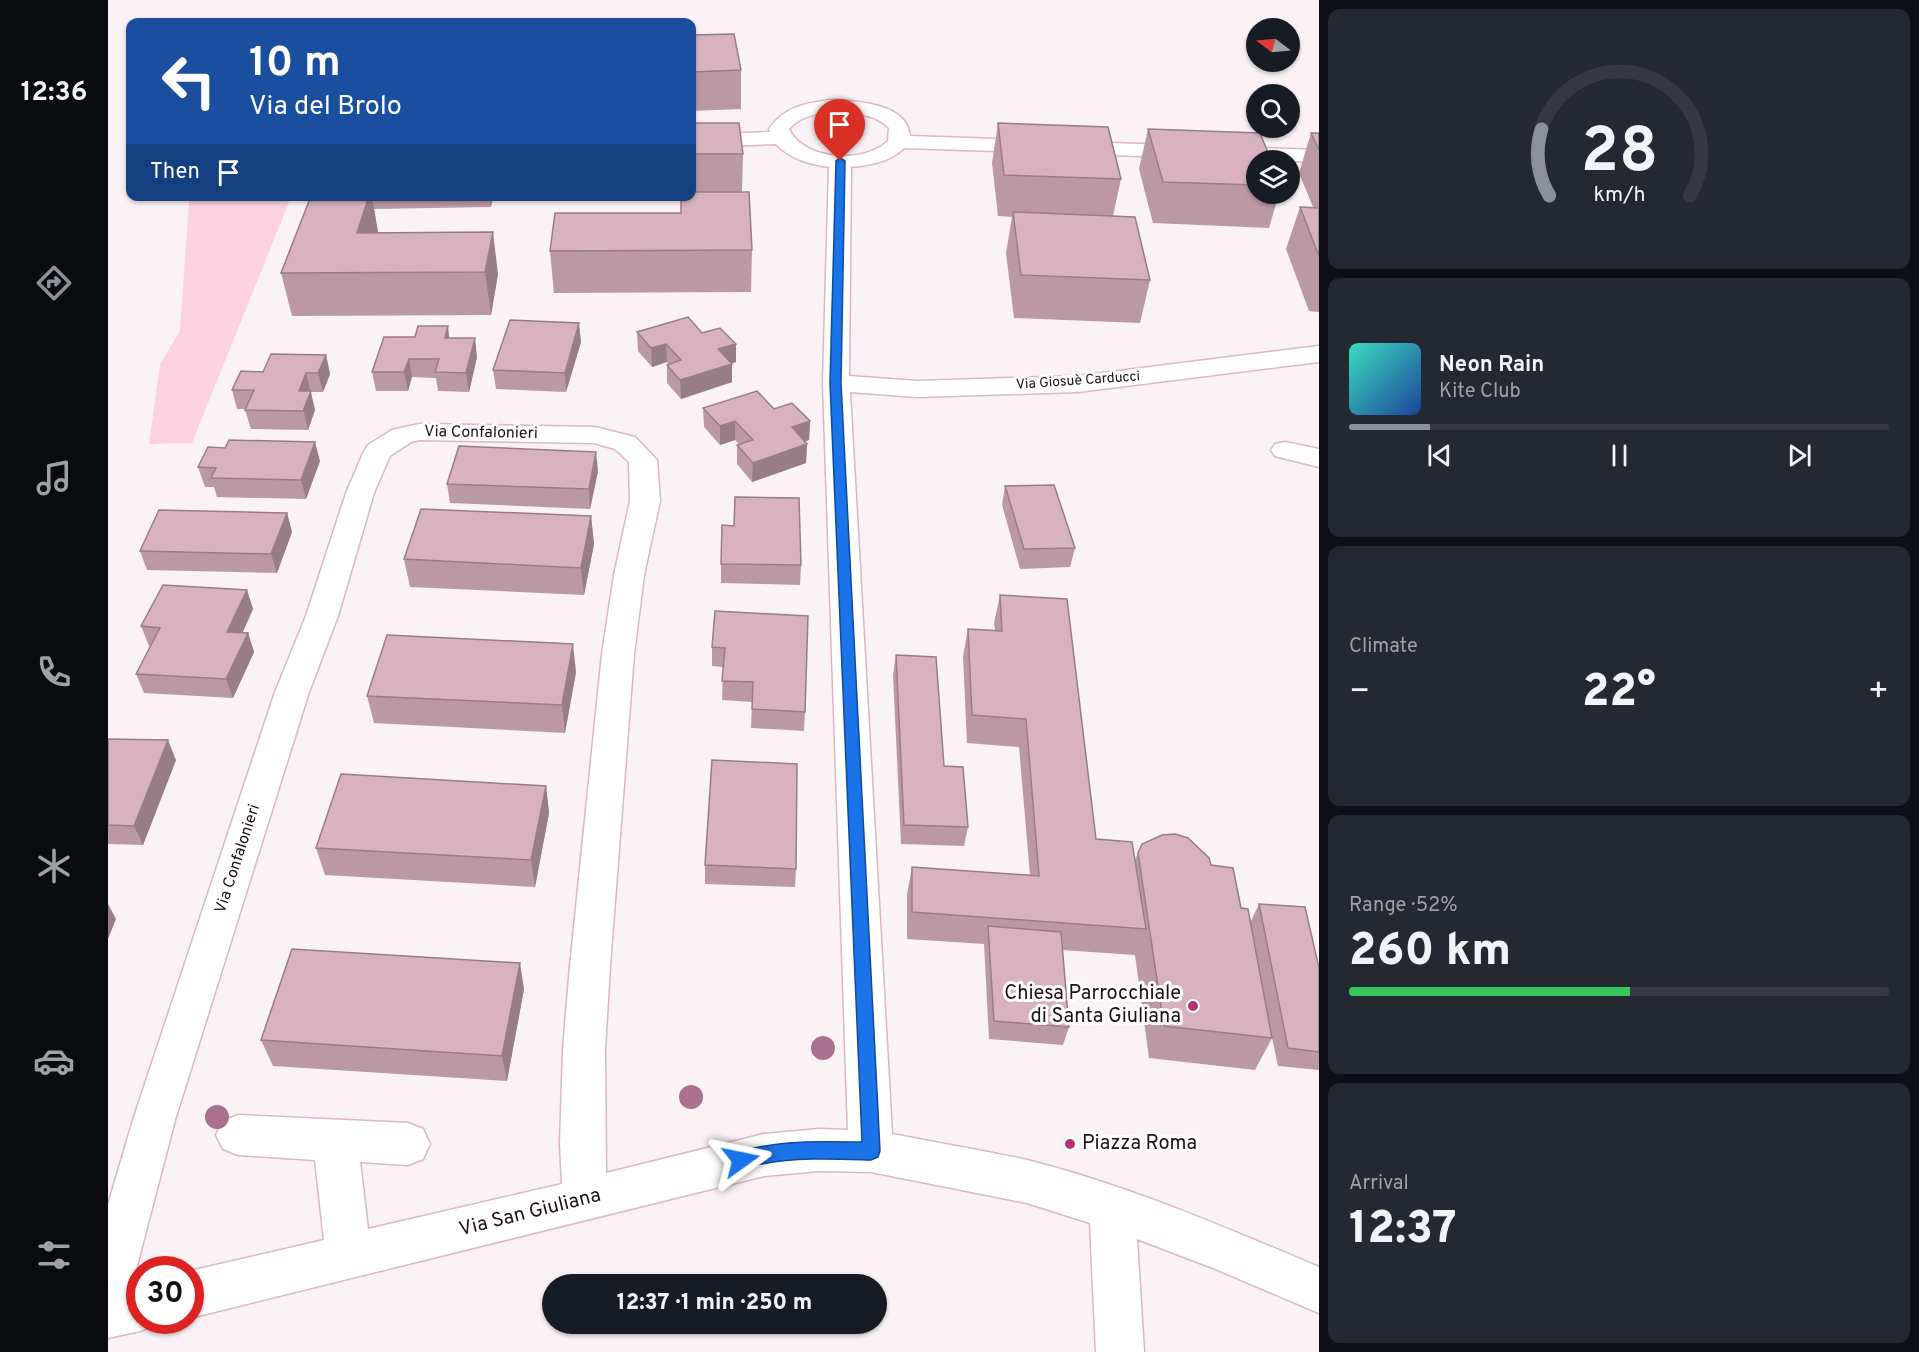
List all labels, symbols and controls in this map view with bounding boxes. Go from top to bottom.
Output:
north arrow [1246,18,1300,72]
map controls [1246,18,1300,204]
text: 10 m [249,38,341,91]
icon: left [150,42,228,120]
text: 12:36 [21,76,87,110]
button: search [1246,84,1300,138]
text: Via del Brolo [249,90,402,124]
pin [814,99,865,161]
icon: arrive [823,108,856,141]
text: 28 [1580,115,1658,194]
button: layers [1246,150,1300,204]
icon: arrive [212,156,245,189]
text: Then [150,159,200,186]
text: km/h [1593,182,1645,209]
icon: directions [33,262,75,304]
text: Neon Rain [1439,352,1544,379]
street label: Via Giosuè Carducci [1015,368,1141,394]
text: Kite Club [1439,379,1521,405]
street label: Via Confalonieri [424,422,538,444]
icon: previous [1423,439,1456,472]
icon: pause [1603,439,1636,472]
icon: next [1783,439,1816,472]
icon: music [33,457,75,499]
text: Climate [1349,634,1418,660]
icon: phone [33,651,75,693]
text: 22° [1582,665,1656,722]
text: − [1349,672,1370,714]
text: + [1868,672,1889,714]
street label: Via Confalonieri [211,802,265,916]
icon: climate [33,845,75,887]
text: Range · 52% [1349,893,1458,919]
text: 260 km [1349,924,1511,981]
place label: Chiesa Parrocchiale di Santa Giuliana [1004,981,1181,1030]
marker: Chiesa Parrocchiale di Santa Giuliana [1186,999,1200,1013]
icon: car [33,1040,75,1082]
position arrow [709,1128,773,1192]
place label: Piazza Roma [1082,1131,1197,1157]
marker: Piazza Roma [1063,1137,1077,1151]
text: Arrival [1349,1171,1409,1197]
street label: Via San Giuliana [456,1183,604,1243]
text: 12:37 [1349,1202,1457,1259]
icon: filters [33,1234,75,1276]
speed limit sign: 30 [126,1256,204,1334]
text: 12:37 · 1 min · 250 m [617,1290,812,1317]

